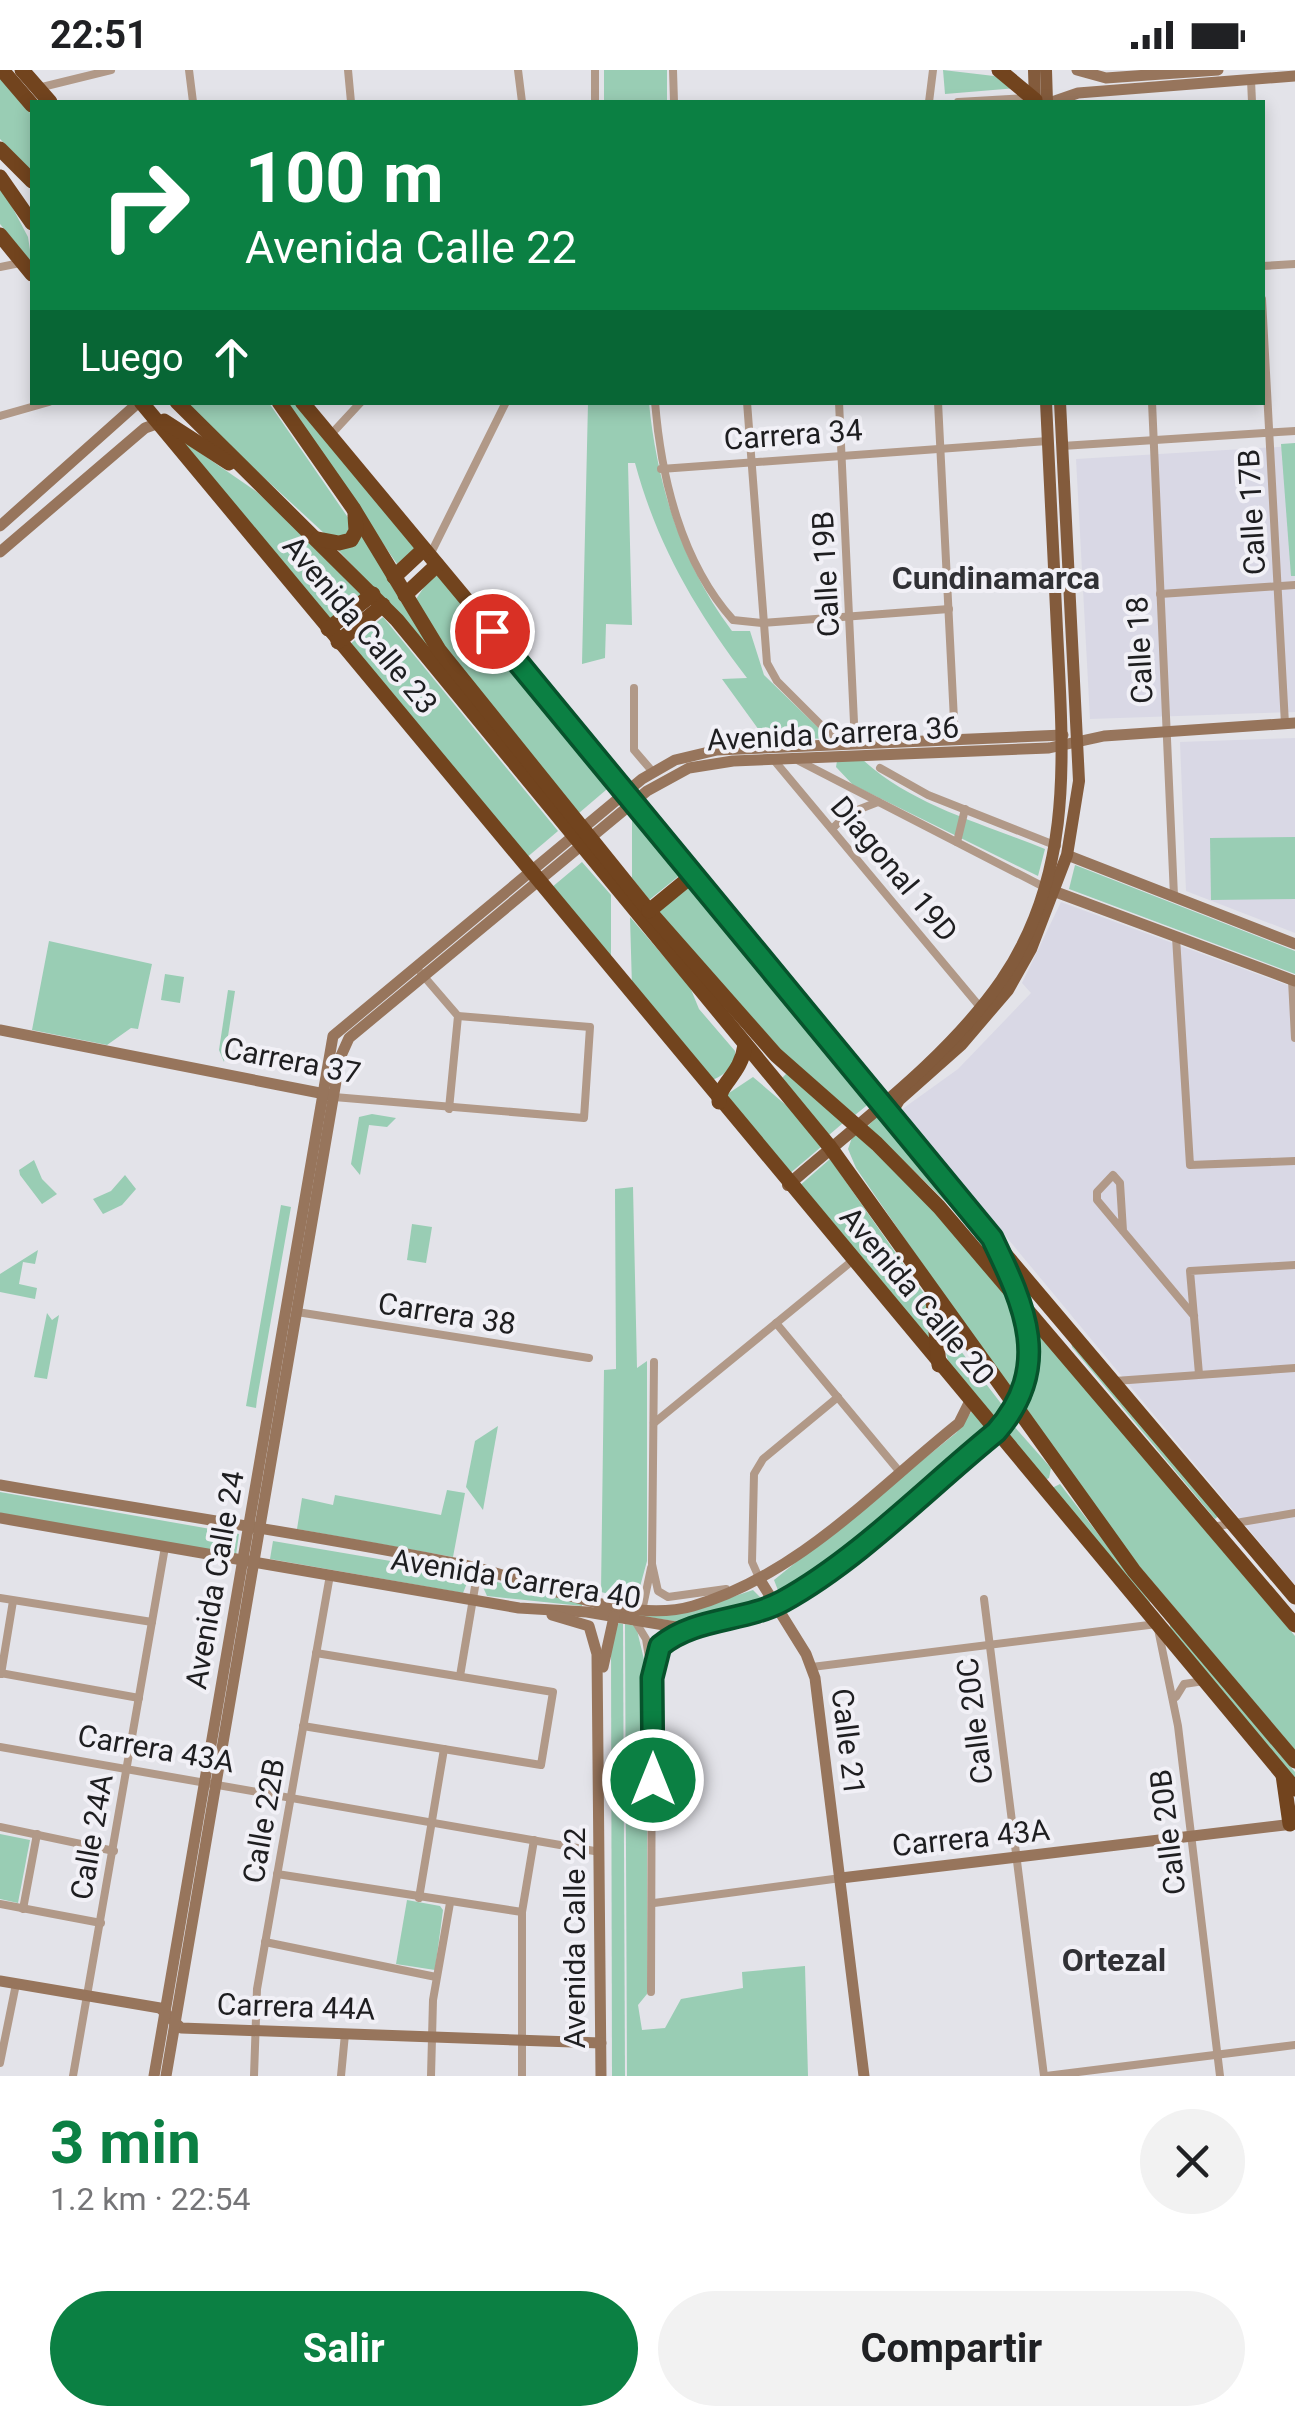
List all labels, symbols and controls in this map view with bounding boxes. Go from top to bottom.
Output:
text: 22:51 [50,13,148,57]
text: 100 m [245,137,444,219]
icon: right [80,140,210,270]
text: Avenida Calle 22 [245,221,577,274]
icon: ahead [204,330,259,385]
text: Luego [80,336,184,380]
street label: Carrera 34 [722,412,864,457]
street label: Calle 17B [1231,448,1272,576]
street label: Calle 19B [805,510,846,638]
street label: Avenida Calle 23 [276,529,445,721]
district label: Cundinamarca [892,559,1100,597]
pin [450,589,535,674]
street label: Calle 18 [1119,595,1160,705]
icon: arrive [465,604,520,659]
street label: Avenida Carrera 36 [706,709,960,758]
street label: Diagonal 19D [824,789,965,948]
street label: Carrera 37 [221,1030,364,1091]
street label: Avenida Calle 20 [833,1200,1002,1392]
street label: Carrera 38 [376,1285,518,1342]
street label: Avenida Calle 24 [178,1468,251,1692]
street label: Avenida Carrera 40 [389,1541,644,1616]
street label: Calle 20C [949,1656,1000,1786]
street label: Calle 21 [825,1686,872,1797]
street label: Carrera 43A [75,1718,238,1780]
position arrow [601,1728,705,1832]
street label: Calle 22B [235,1756,292,1886]
street label: Calle 20B [1142,1767,1193,1897]
street label: Calle 24A [63,1771,120,1903]
street label: Carrera 43A [890,1812,1052,1863]
street label: Avenida Calle 22 [557,1827,592,2049]
district label: Ortezal [1062,1941,1166,1979]
street label: Carrera 44A [216,1986,376,2027]
text: 3 min [50,2107,201,2178]
button: close [1140,2109,1245,2214]
text: 1.2 km · 22:54 [50,2180,251,2218]
button: Salir [50,2291,638,2406]
button: Compartir [658,2291,1245,2406]

